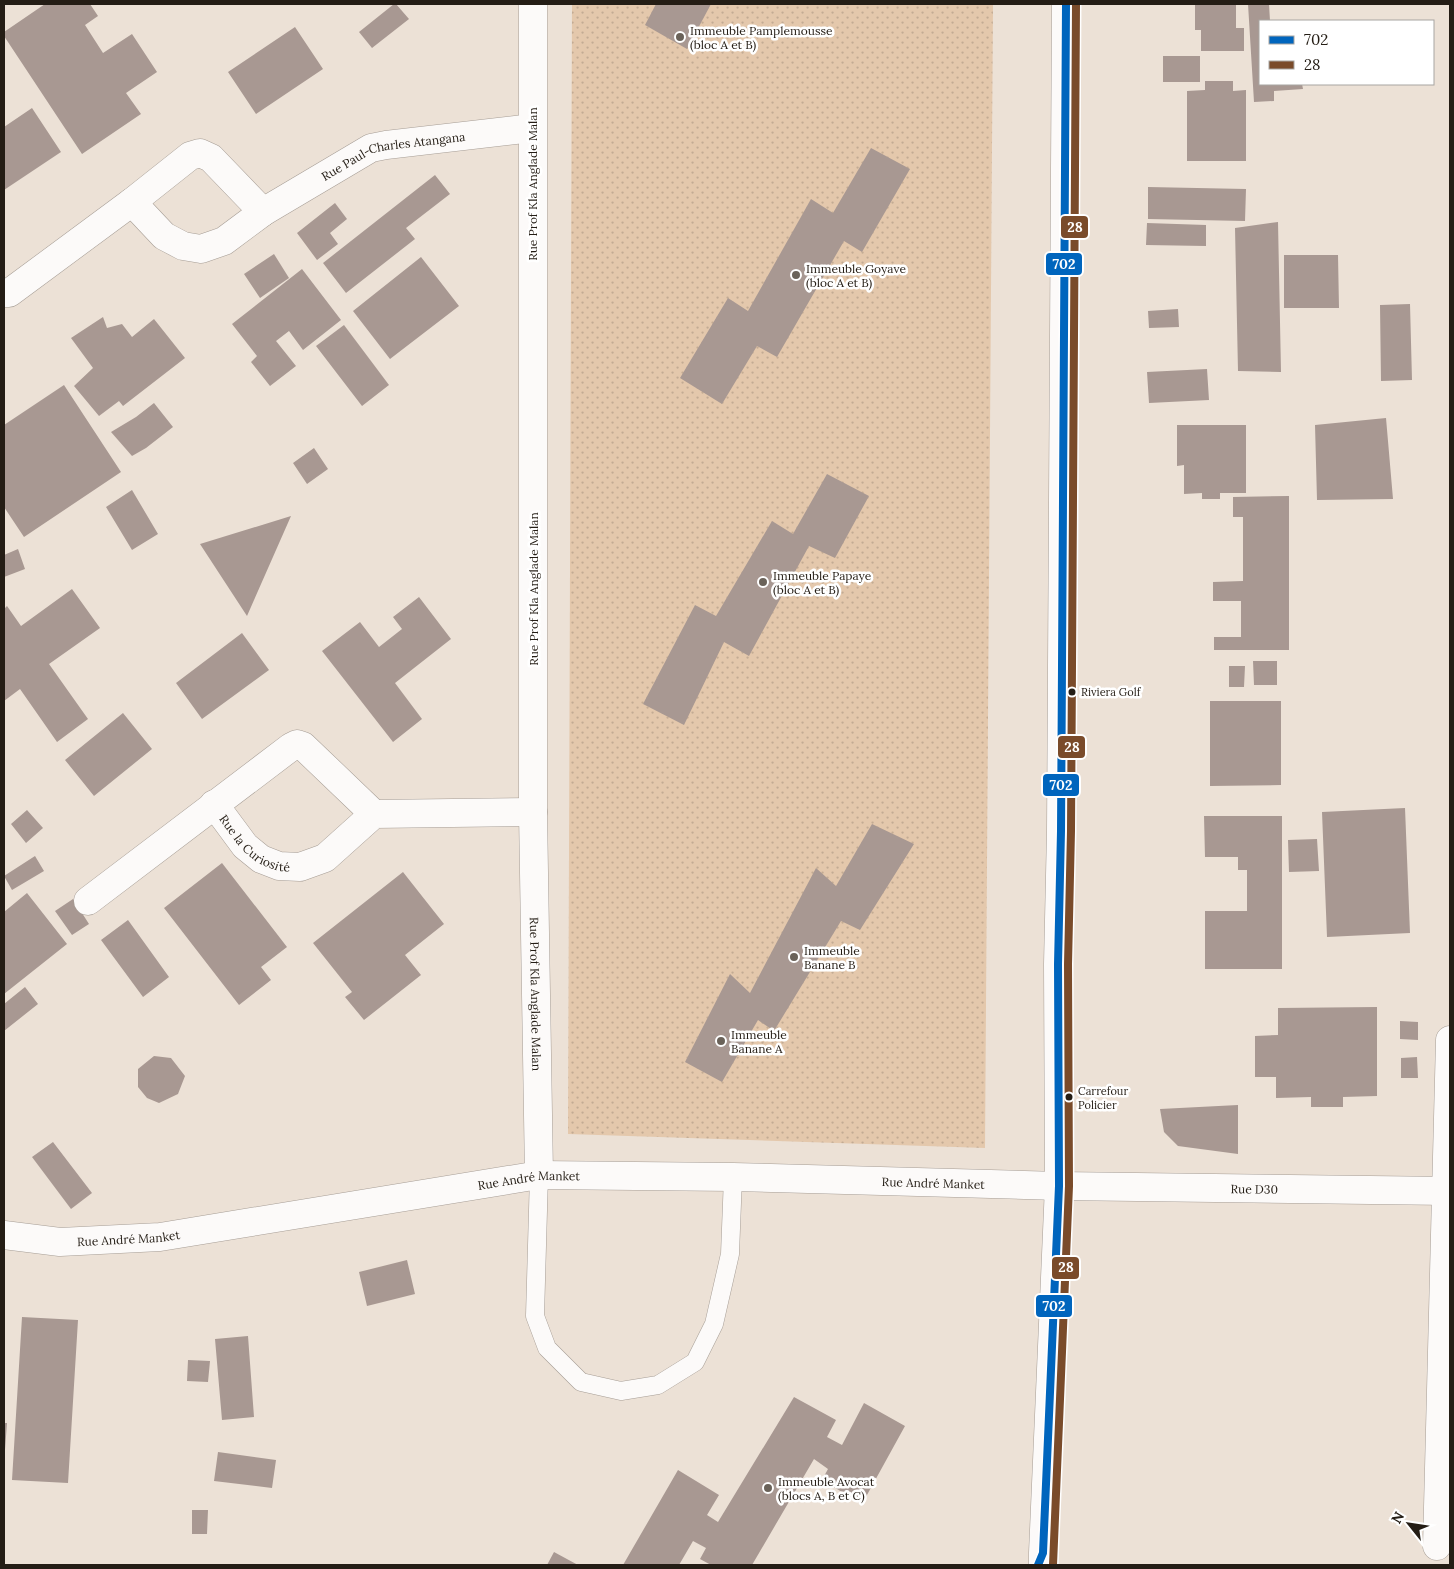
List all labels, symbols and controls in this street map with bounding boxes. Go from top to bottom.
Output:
legend [1259,20,1434,85]
place label: Immeuble Pamplemousse (bloc A et B) [690,23,833,53]
text: 702 [1304,30,1328,49]
marker: Immeuble Pamplemousse (bloc A et B) [674,31,686,43]
text: 28 [1304,55,1321,74]
street label: Rue Prof Kla Anglade Malan [525,107,540,261]
street label: Rue Paul-Charles Atangana [318,128,466,183]
line badge: 28 [1060,215,1089,239]
text: 28 [1067,218,1083,236]
line badge: 702 [1045,252,1083,276]
text: 702 [1053,255,1075,273]
place label: Immeuble Goyave (bloc A et B) [806,261,906,291]
marker: Immeuble Goyave (bloc A et B) [790,269,802,281]
street label: Rue Prof Kla Anglade Malan [526,512,541,666]
place label: Immeuble Papaye (bloc A et B) [773,568,872,598]
marker: Immeuble Papaye (bloc A et B) [757,576,769,588]
place label: Riviera Golf [1081,685,1142,699]
marker: Riviera Golf [1067,687,1077,697]
line badge: 28 [1057,735,1086,759]
text: 28 [1064,738,1080,756]
line badge: 702 [1042,773,1080,797]
text: 702 [1050,776,1072,794]
street label: Rue la Curiosité [217,811,291,874]
street label: Rue Prof Kla Anglade Malan [527,917,545,1071]
place label: Immeuble Banane B [804,943,860,972]
marker: Immeuble Banane B [788,951,800,963]
place label: Immeuble Banane A [731,1027,787,1056]
marker: Immeuble Banane A [715,1035,727,1047]
place label: Carrefour Policier [1078,1084,1128,1112]
marker: Carrefour Policier [1064,1092,1074,1102]
street label: Rue André Manket [476,1167,580,1192]
street label: Rue André Manket [882,1174,985,1191]
street label: Rue D30 [1230,1181,1278,1196]
street label: Rue André Manket [77,1226,181,1249]
line badge: 28 [1051,1256,1080,1280]
text: 28 [1058,1258,1074,1276]
line badge: 702 [1035,1294,1073,1318]
text: 702 [1043,1297,1065,1315]
place label: Immeuble Avocat (blocs A, B et C) [778,1474,875,1504]
marker: Immeuble Avocat (blocs A, B et C) [762,1482,774,1494]
north arrow [1384,1499,1434,1549]
text: N [1387,1508,1408,1527]

